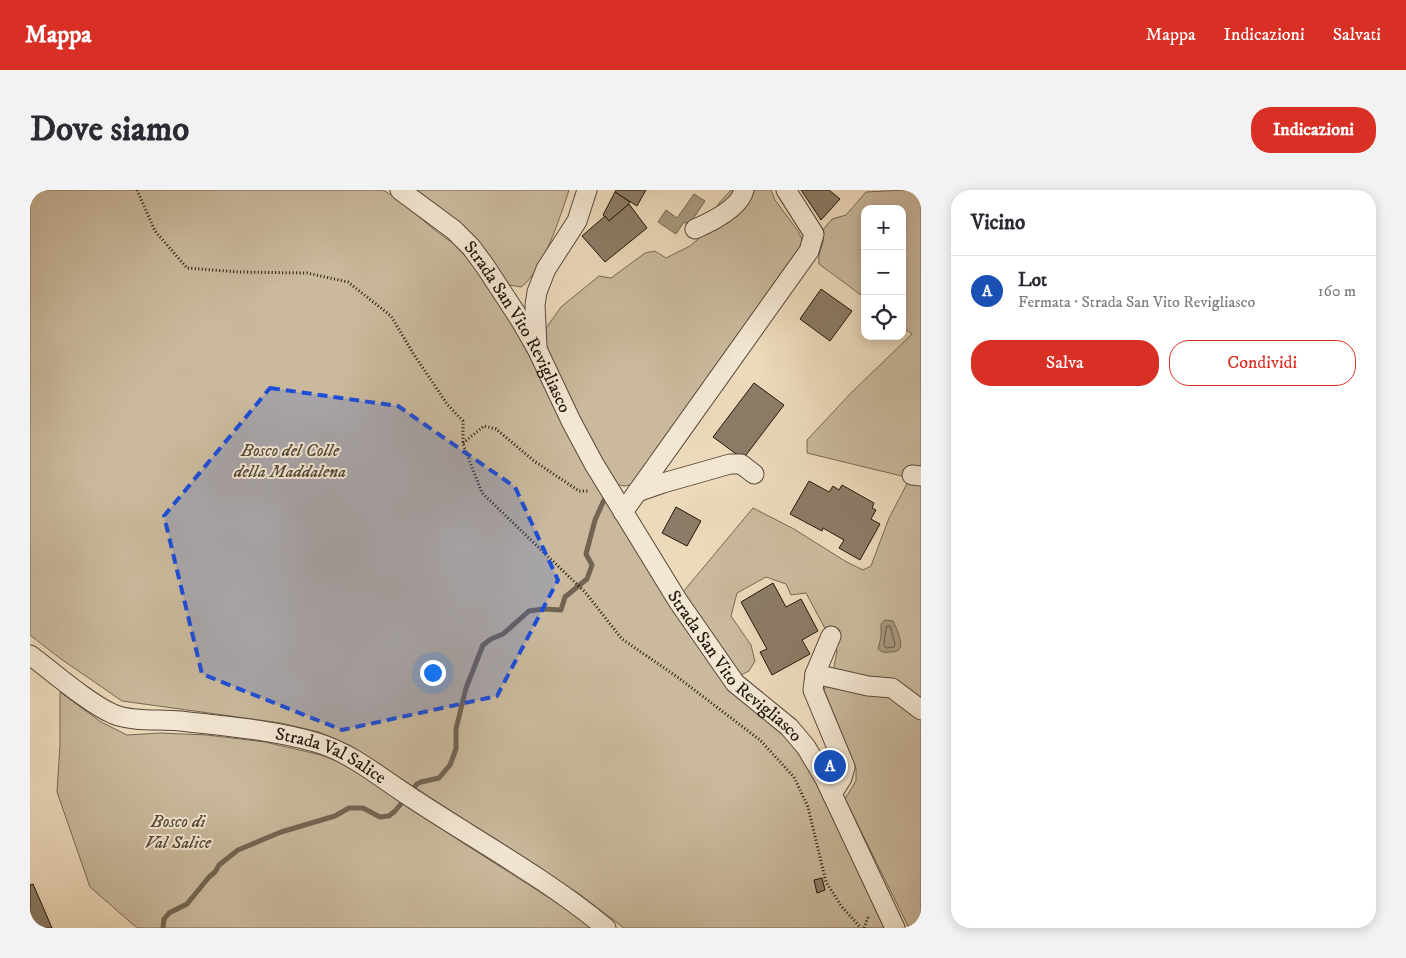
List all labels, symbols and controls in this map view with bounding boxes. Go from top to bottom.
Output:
text: Mappa [25,20,91,50]
text: Mappa [1146,24,1196,46]
text: Indicazioni [1224,24,1305,46]
text: Salvati [1333,24,1381,46]
button: Indicazioni [1251,107,1376,153]
text: Dove siamo [30,108,189,152]
map controls [861,205,906,340]
button: + [861,205,906,250]
text: Vicino [971,210,1025,236]
street label: Strada San Vito Revigliasco [459,236,576,417]
button: − [861,250,906,295]
text: Lot [1018,269,1047,292]
text: A [982,281,992,301]
text: 160 m [1318,281,1356,301]
text: Fermata · Strada San Vito Revigliasco [1018,292,1255,312]
button: locate [861,295,906,340]
button: Salva [971,340,1159,386]
button: Condividi [1169,340,1356,386]
park label: Bosco del Colle della Maddalena [233,440,346,483]
street label: Strada San Vito Revigliasco [662,587,807,747]
your location [420,660,446,686]
street label: Strada Val Salice [273,723,390,789]
pin: A [814,747,846,785]
park label: Bosco di Val Salice [145,811,212,854]

